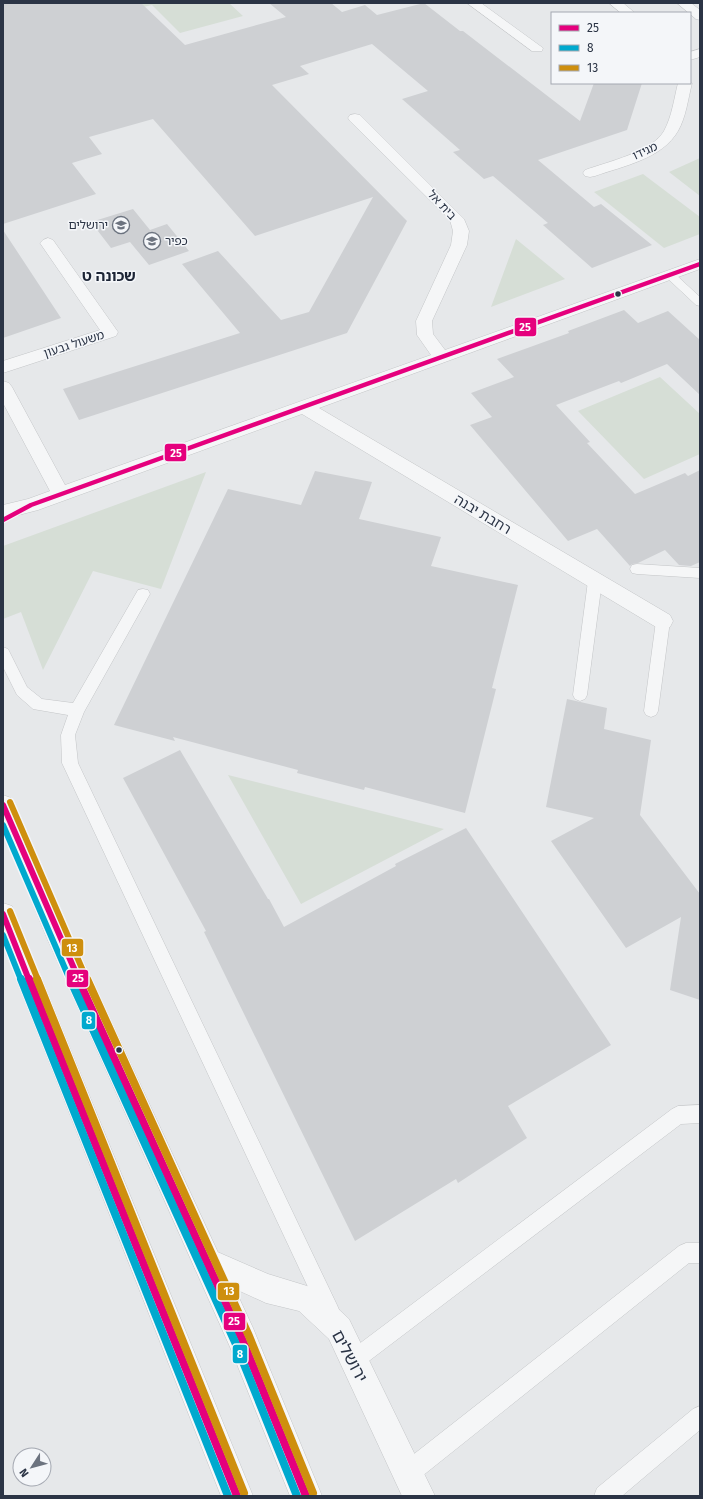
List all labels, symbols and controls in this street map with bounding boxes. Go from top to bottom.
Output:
legend [551,12,691,84]
text: 25 [587,21,599,35]
text: 8 [587,41,594,55]
text: 13 [587,61,598,75]
street label: מגידו [630,139,660,163]
street label: בית אל [425,187,459,223]
school or university icon: ירושלים [111,215,131,235]
place label: ירושלים [68,218,108,232]
school or university icon: כפיר [142,231,162,251]
place label: כפיר [165,234,188,248]
district label: שכונה ט [82,267,136,285]
unlabelled marker [613,289,623,299]
line badge: 25 [514,317,537,337]
text: 25 [519,321,531,334]
street label: משעול גבעון [42,328,106,360]
line badge: 25 [164,443,187,462]
text: 25 [170,447,182,460]
street label: רחבת יבנה [451,491,514,538]
line badge: 13 [61,938,84,957]
text: 13 [67,942,78,955]
line badge: 25 [66,969,89,988]
text: 25 [72,972,84,985]
line badge: 8 [81,1011,96,1030]
text: 8 [86,1014,93,1027]
unlabelled marker [114,1045,124,1055]
line badge: 13 [217,1282,240,1301]
text: 13 [224,1285,235,1298]
line badge: 25 [223,1312,246,1331]
text: 25 [228,1315,240,1328]
street label: ירושלים [327,1327,372,1386]
line badge: 8 [232,1344,248,1364]
text: 8 [237,1348,244,1361]
north arrow [12,1447,52,1487]
text: N [17,1466,32,1479]

